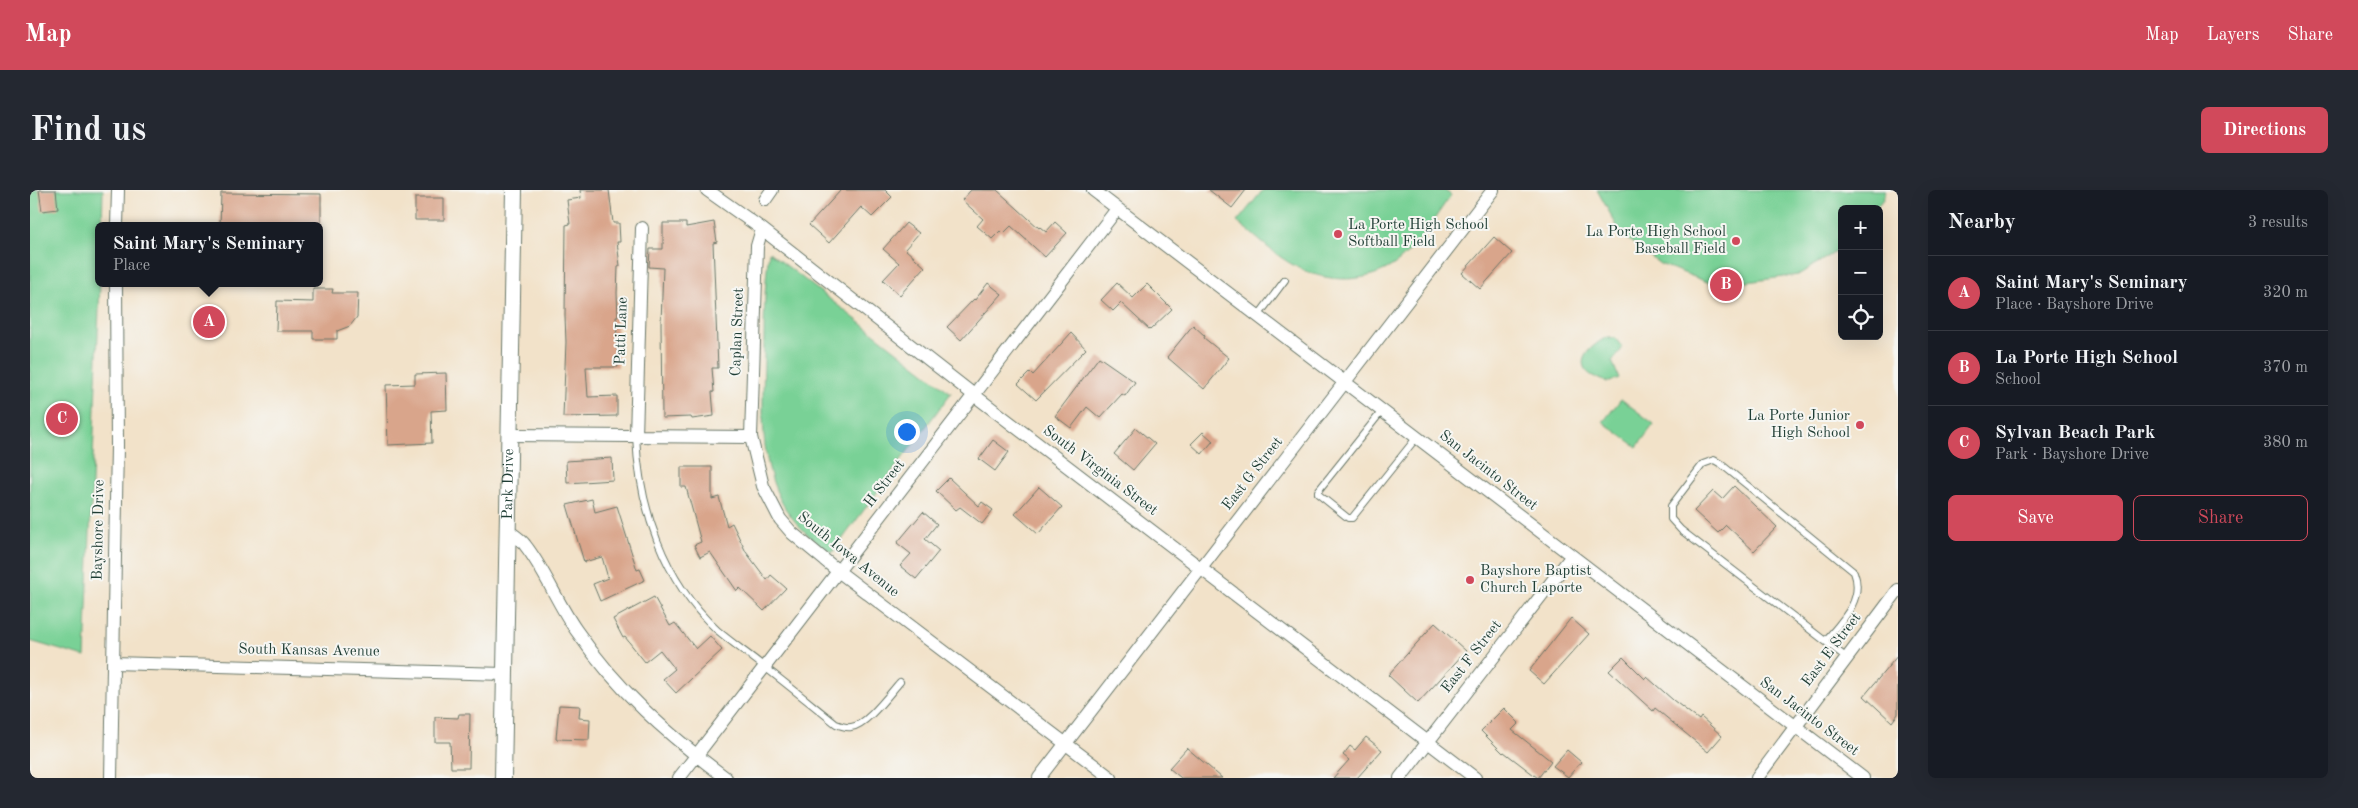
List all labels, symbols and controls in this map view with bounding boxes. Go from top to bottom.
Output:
text: Map [25,23,72,47]
text: Map [2145,26,2179,44]
text: Layers [2207,26,2259,44]
text: Share [2287,26,2333,44]
button: Directions [2201,107,2328,153]
text: Find us [30,113,146,148]
map controls [1838,205,1883,340]
button: + [1838,205,1883,250]
text: Nearby [1948,212,2016,233]
text: 3 results [2248,215,2308,231]
place label: La Porte High School Softball Field [1348,218,1488,250]
popup [95,222,323,287]
place label: La Porte High School Baseball Field [1586,225,1726,257]
marker: La Porte High School Softball Field [1332,228,1344,240]
text: Saint Mary's Seminary [113,235,305,254]
marker: La Porte High School Baseball Field [1730,235,1742,247]
button: − [1838,250,1883,295]
text: Place [113,258,150,274]
pin: B [1710,266,1742,304]
text: Saint Mary's Seminary [1995,274,2188,293]
text: A [1958,285,1970,301]
text: 320 m [2263,285,2308,301]
street label: Caplan Street [729,287,747,377]
button: locate [1838,295,1883,340]
street label: Patti Lane [613,297,631,365]
text: Place · Bayshore Drive [1995,297,2153,313]
pin: A [193,303,225,341]
text: La Porte High School [1995,349,2178,368]
text: B [1958,360,1970,376]
text: 370 m [2263,360,2308,376]
text: School [1995,372,2041,388]
pin: C [46,400,78,438]
place label: La Porte Junior High School [1747,409,1850,441]
your location [894,419,920,445]
marker: La Porte Junior High School [1854,419,1866,431]
street label: South Virginia Street [1040,423,1160,519]
text: Sylvan Beach Park [1995,424,2155,443]
street label: San Jacinto Street [1436,428,1540,514]
street label: East G Street [1220,435,1286,513]
text: C [1959,435,1969,451]
text: 380 m [2263,435,2308,451]
text: Park · Bayshore Drive [1995,447,2149,463]
street label: Park Drive [500,448,517,520]
street label: H Street [862,457,908,511]
street label: Bayshore Drive [91,479,107,581]
button: Save [1948,495,2123,541]
button: Share [2133,495,2308,541]
street label: South Iowa Avenue [794,510,902,600]
place label: Bayshore Baptist Church Laporte [1480,564,1591,596]
marker: Bayshore Baptist Church Laporte [1464,574,1476,586]
street label: East E Street [1800,610,1864,690]
street label: East F Street [1439,618,1505,696]
street label: South Kansas Avenue [238,642,380,660]
street label: San Jacinto Street [1757,675,1861,759]

